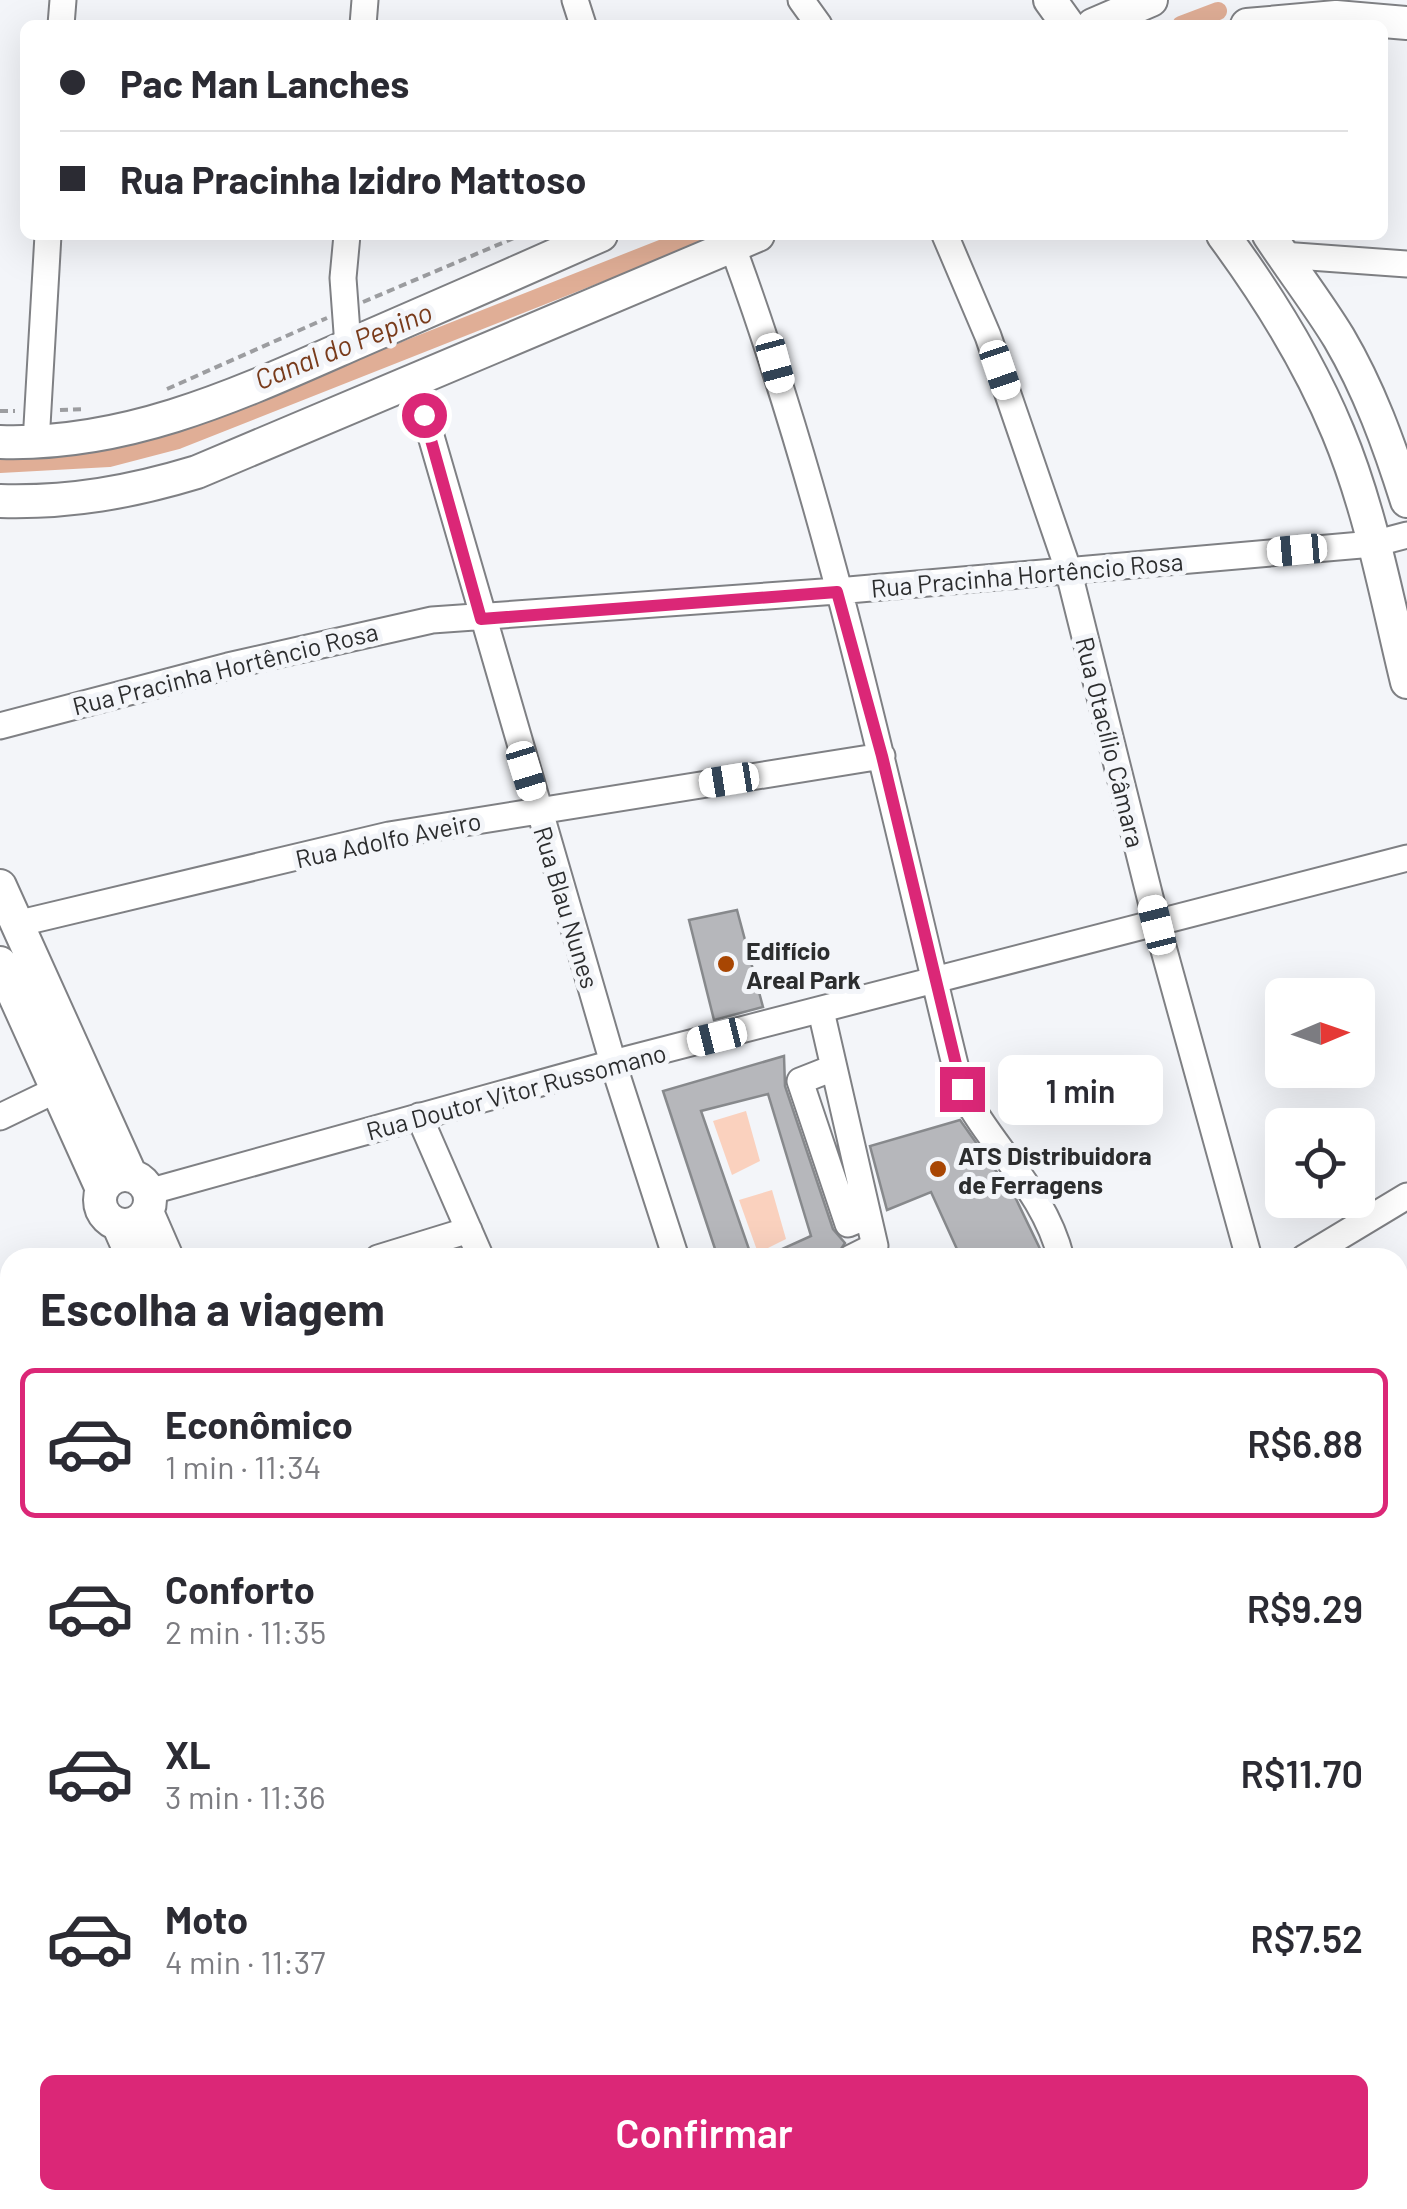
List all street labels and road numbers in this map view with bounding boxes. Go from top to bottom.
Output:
street label: Rua Pracinha Hortêncio Rosa [869,545,1185,603]
street label: Rua Pracinha Hortêncio Rosa [69,616,381,720]
street label: Rua Otacílio Câmara [1070,634,1152,850]
street label: Rua Adolfo Aveiro [292,805,484,873]
street label: Rua Blau Nunes [528,822,606,992]
street label: Rua Doutor Vitor Russomano [363,1036,669,1146]

